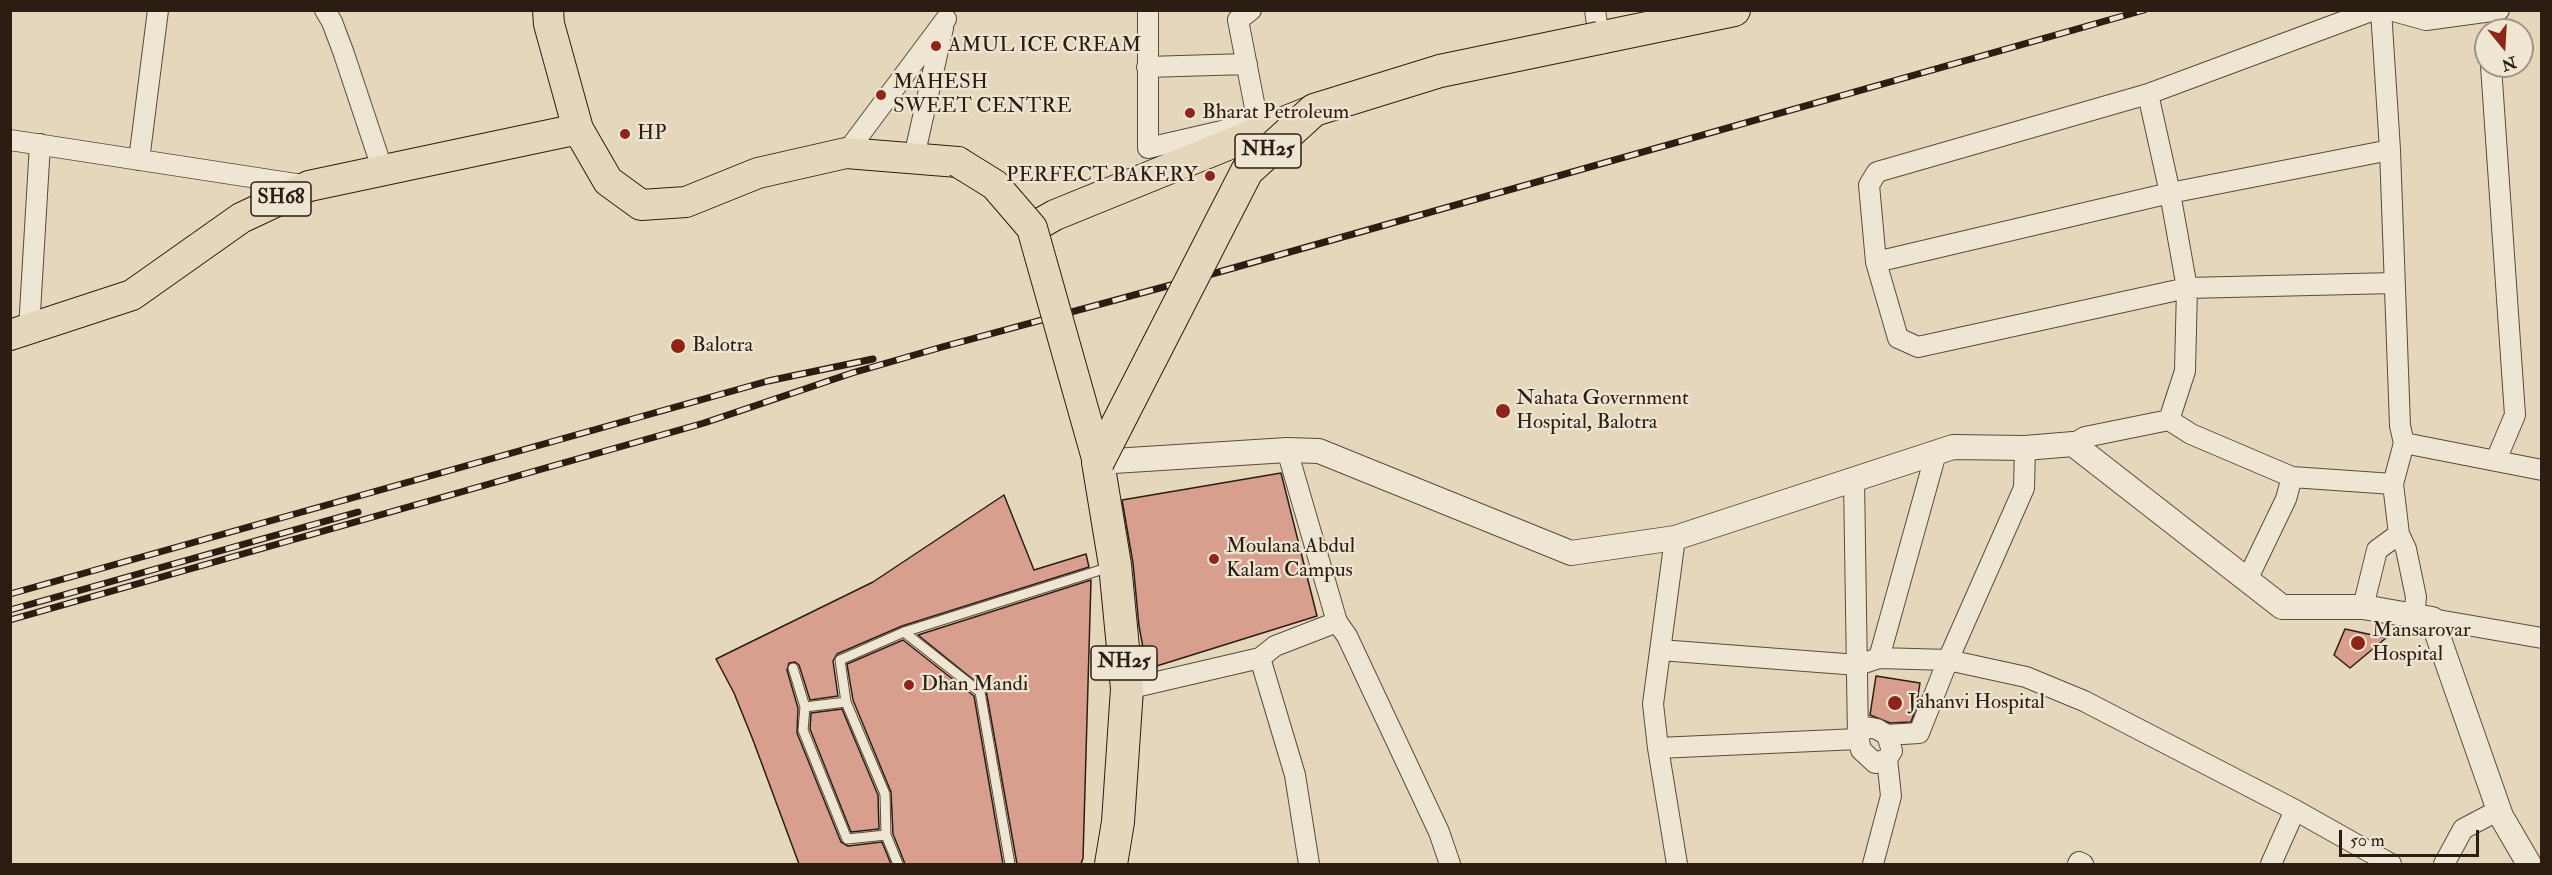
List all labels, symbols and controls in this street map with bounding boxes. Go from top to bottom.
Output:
north arrow [2474,18,2534,78]
place label: AMUL ICE CREAM [948,33,1141,59]
marker: AMUL ICE CREAM [929,39,943,53]
text: N [2499,51,2519,75]
place label: MAHESH SWEET CENTRE [893,70,1072,120]
marker: MAHESH SWEET CENTRE [874,88,888,102]
place label: Bharat Petroleum [1202,100,1349,126]
marker: Bharat Petroleum [1183,106,1197,120]
place label: HP [637,121,666,147]
marker: HP [618,127,632,141]
road number: NH25 [1235,134,1301,168]
place label: PERFECT BAKERY [1006,163,1198,189]
marker: PERFECT BAKERY [1203,169,1217,183]
road number: SH68 [251,182,311,216]
place label: Balotra [692,333,753,359]
marker: Balotra [669,337,687,355]
place label: Nahata Government Hospital, Balotra [1516,386,1689,436]
marker: Nahata Government Hospital, Balotra [1494,402,1512,420]
place label: Moulana Abdul Kalam Campus [1226,534,1355,584]
marker: Moulana Abdul Kalam Campus [1207,552,1221,566]
place label: Mansarovar Hospital [2372,618,2471,668]
marker: Mansarovar Hospital [2349,634,2367,652]
road number: NH25 [1091,646,1157,680]
place label: Dhan Mandi [921,672,1028,698]
marker: Dhan Mandi [902,678,916,692]
place label: Jahanvi Hospital [1908,690,2045,716]
marker: Jahanvi Hospital [1886,694,1904,712]
scale bar [2342,818,2482,856]
text: 50 m [2350,829,2385,852]

